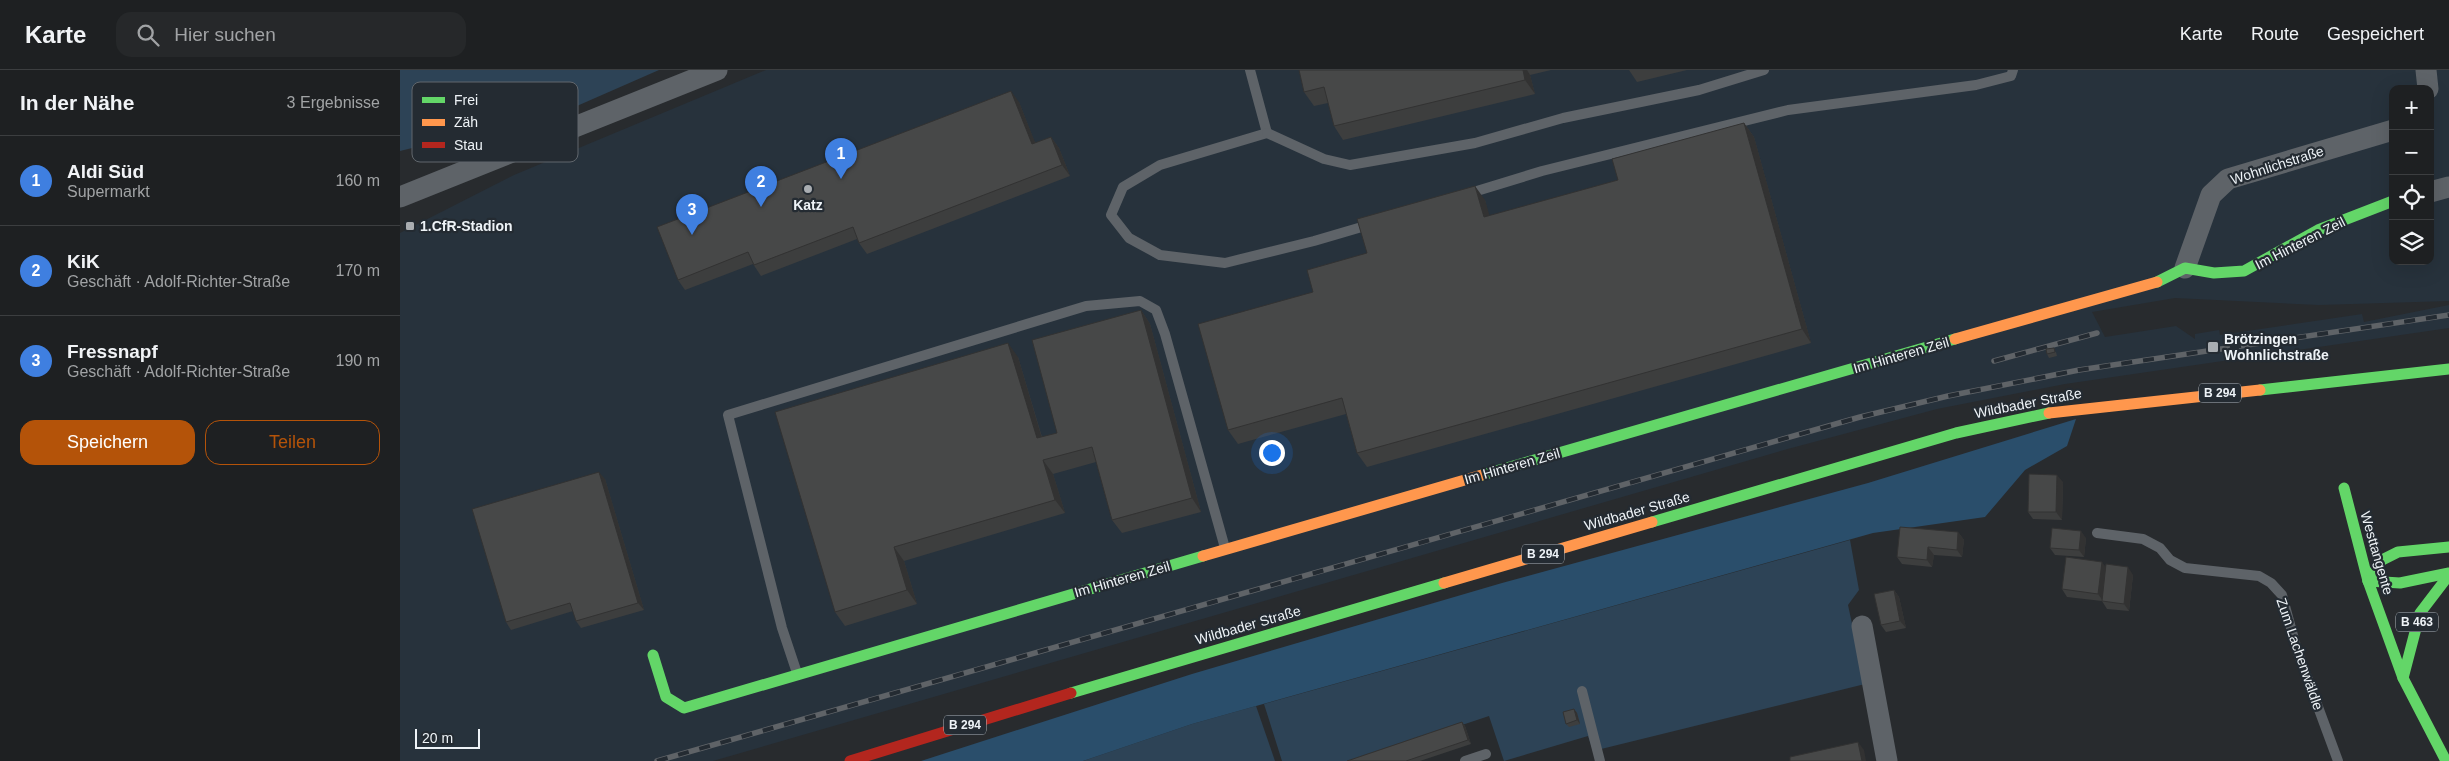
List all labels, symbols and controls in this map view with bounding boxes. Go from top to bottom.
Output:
search box [116,12,466,57]
text: Karte [25,21,86,48]
icon: search [134,21,162,49]
text: Hier suchen [174,24,276,45]
text: Karte [2180,24,2223,44]
text: Route [2251,24,2299,44]
text: Gespeichert [2327,24,2424,44]
legend [412,82,578,162]
map controls [2389,85,2434,265]
button: + [2389,85,2434,130]
text: In der Nähe [20,91,134,114]
text: Frei [454,92,478,108]
text: 3 Ergebnisse [287,94,380,111]
text: Zäh [454,114,478,130]
button: − [2389,130,2434,175]
text: Stau [454,137,483,153]
pin: 1 [825,138,857,179]
street label: Wohnlichstraße [2228,142,2326,188]
text: Aldi Süd [67,161,144,182]
pin: 2 [745,166,777,207]
text: 1 [32,172,40,189]
text: 160 m [336,172,380,189]
button: locate [2389,175,2434,220]
text: Supermarkt [67,183,150,200]
marker: Katz [802,183,814,195]
pin: 3 [676,194,708,235]
place label: Katz [793,197,823,213]
street label: Im Hinteren Zeil [2252,213,2348,273]
place label: 1.CfR-Stadion [420,218,513,234]
marker: 1.CfR-Stadion [404,220,416,232]
button: layers [2389,220,2434,265]
text: KiK [67,251,100,272]
text: 2 [32,262,40,279]
text: 170 m [336,262,380,279]
text: Geschäft · Adolf-Richter-Straße [67,273,290,290]
place label: Brötzingen Wohnlichstraße [2224,331,2329,363]
street label: Im Hinteren Zeil [1851,334,1951,376]
marker: Brötzingen Wohnlichstraße [2206,340,2220,354]
text: Fressnapf [67,341,158,362]
text: 3 [32,352,40,369]
text: 190 m [336,352,380,369]
text: Geschäft · Adolf-Richter-Straße [67,363,290,380]
road number: B 294 [2199,384,2241,402]
street label: Wildbader Straße [1973,385,2083,421]
button: Speichern [20,420,195,465]
button: Teilen [205,420,380,465]
your location [1259,440,1285,466]
street label: Im Hinteren Zeil [1462,445,1562,487]
street label: Wildbader Straße [1582,488,1692,534]
street label: Westtangente [2357,509,2397,597]
road number: B 294 [1522,544,1564,564]
street label: Im Hinteren Zeil [1072,558,1172,600]
street label: Zum Lachenwäldle [2273,596,2327,712]
street label: Wildbader Straße [1193,602,1303,648]
road number: B 463 [2396,612,2438,632]
road number: B 294 [944,716,986,734]
scale bar [415,726,480,749]
text: 20 m [422,730,453,746]

